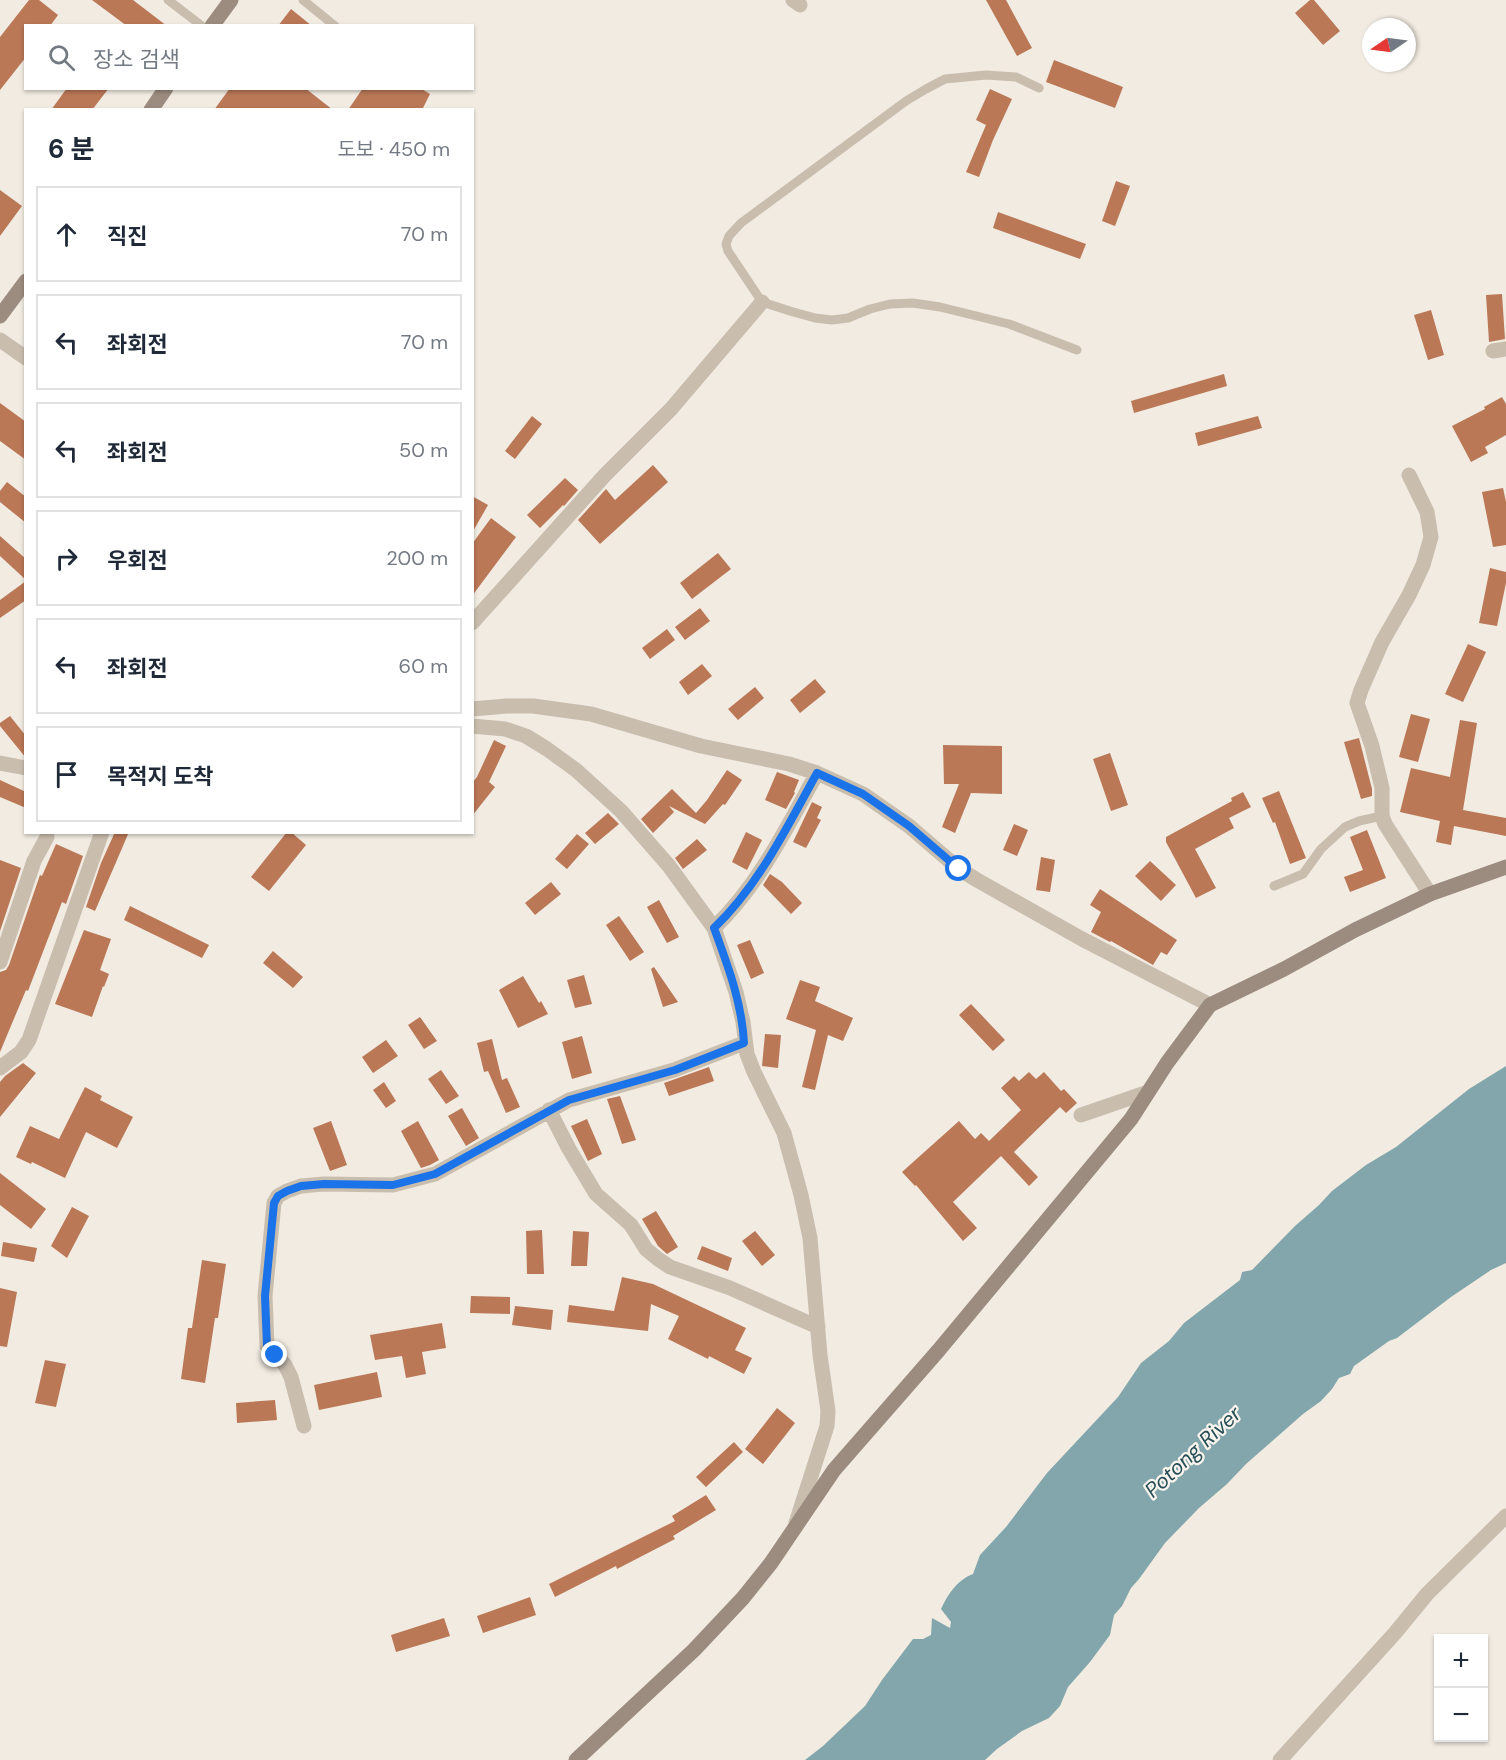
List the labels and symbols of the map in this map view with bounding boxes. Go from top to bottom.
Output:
north arrow [1362,18,1416,72]
route start [945,855,971,881]
route end [261,1341,287,1367]
water label: Potong River [1139,1399,1248,1504]

